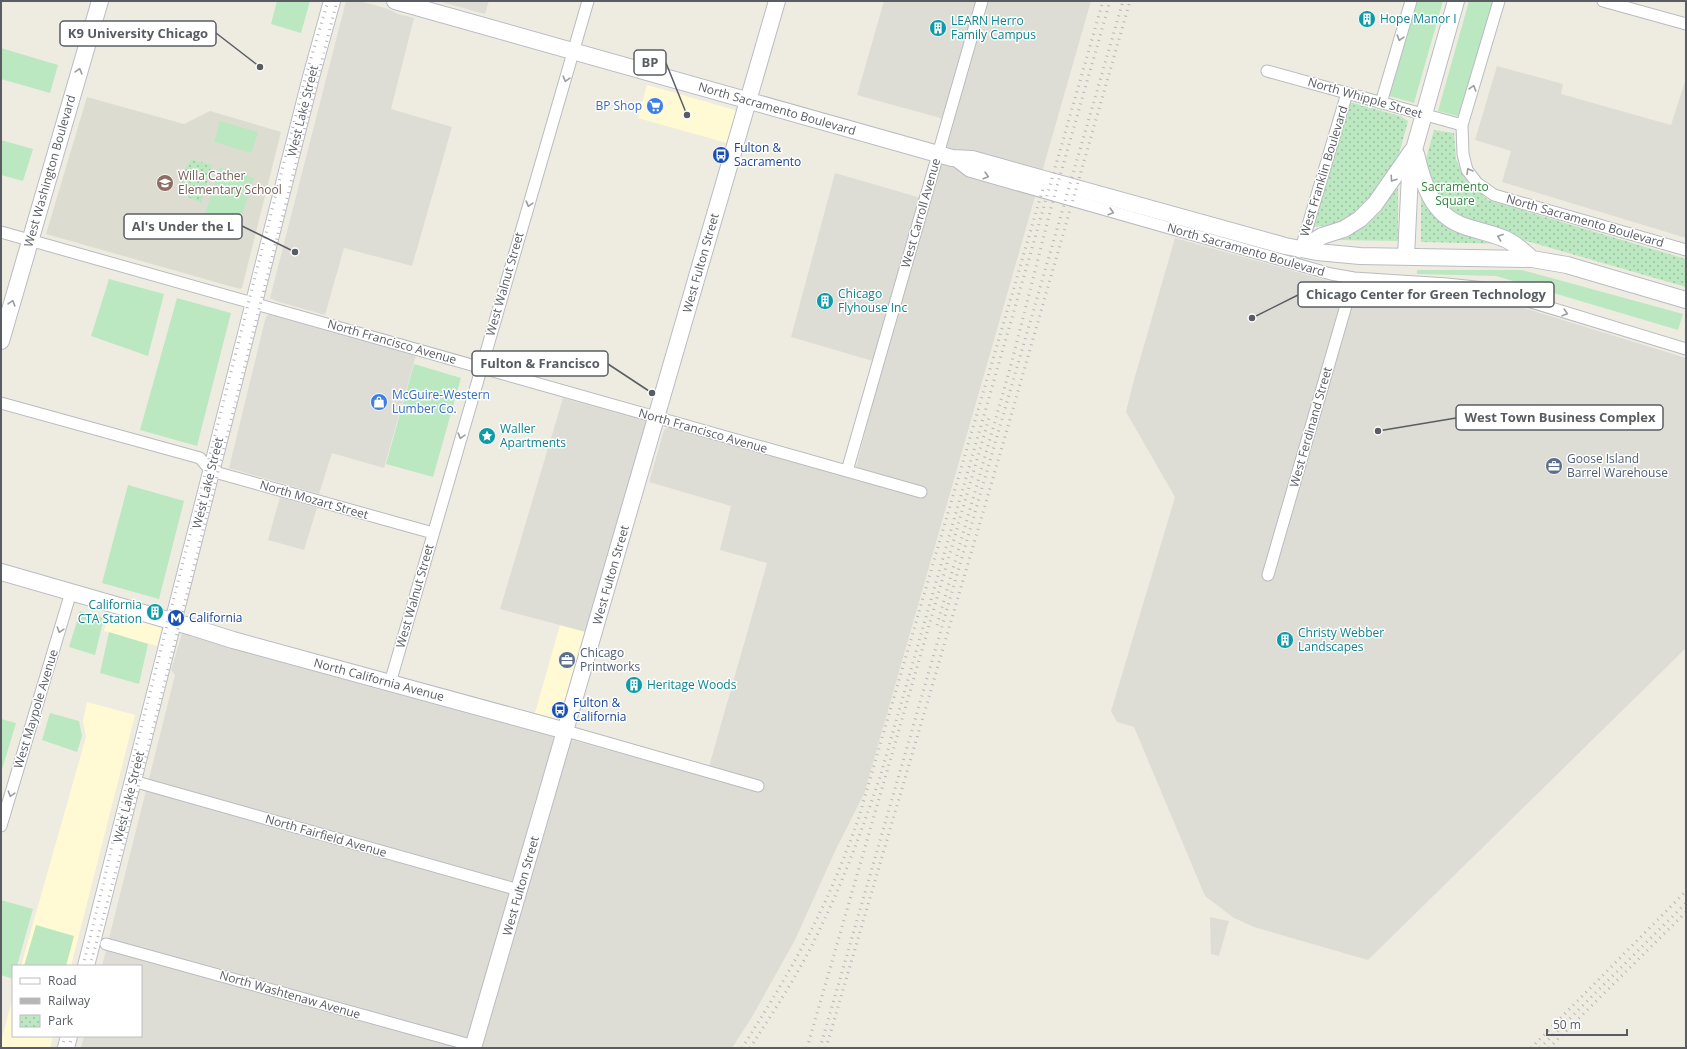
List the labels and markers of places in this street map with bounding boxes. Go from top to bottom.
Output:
building icon: Hope Manor I [1357,9,1377,29]
place label: Hope Manor I [1380,10,1457,27]
place label: LEARN Herro Family Campus [951,12,1036,43]
building icon: LEARN Herro Family Campus [928,18,948,38]
callout: K9 University Chicago [60,21,216,46]
callout: BP [634,50,666,75]
supermarket icon: BP Shop [645,96,665,116]
place label: BP Shop [595,97,642,114]
place label: Fulton & Sacramento [734,139,801,170]
bus stop icon: Fulton & Sacramento [711,145,731,165]
place label: Willa Cather Elementary School [178,167,282,198]
school or university icon: Willa Cather Elementary School [155,173,175,193]
callout: Al's Under the L [124,214,242,239]
callout: Chicago Center for Green Technology [1298,282,1554,307]
place label: Chicago Flyhouse Inc [838,285,907,316]
building icon: Chicago Flyhouse Inc [815,291,835,311]
callout: Fulton & Francisco [472,351,608,376]
place label: McGuire-Western Lumber Co. [392,386,490,417]
shop icon: McGuire-Western Lumber Co. [369,392,389,412]
callout: West Town Business Complex [1456,405,1663,430]
place label: Waller Apartments [500,420,566,451]
place icon: Waller Apartments [477,426,497,446]
place label: Goose Island Barrel Warehouse [1567,450,1668,481]
office icon: Goose Island Barrel Warehouse [1544,456,1564,476]
place label: California CTA Station [78,596,142,627]
building icon: California CTA Station [145,602,165,622]
metro station icon: California [166,608,186,628]
place label: California [189,609,243,626]
place label: Christy Webber Landscapes [1298,624,1384,655]
building icon: Christy Webber Landscapes [1275,630,1295,650]
place label: Chicago Printworks [580,644,641,675]
office icon: Chicago Printworks [557,650,577,670]
building icon: Heritage Woods [624,675,644,695]
place label: Heritage Woods [647,676,737,693]
place label: Fulton & California [573,694,627,725]
bus stop icon: Fulton & California [550,700,570,720]

